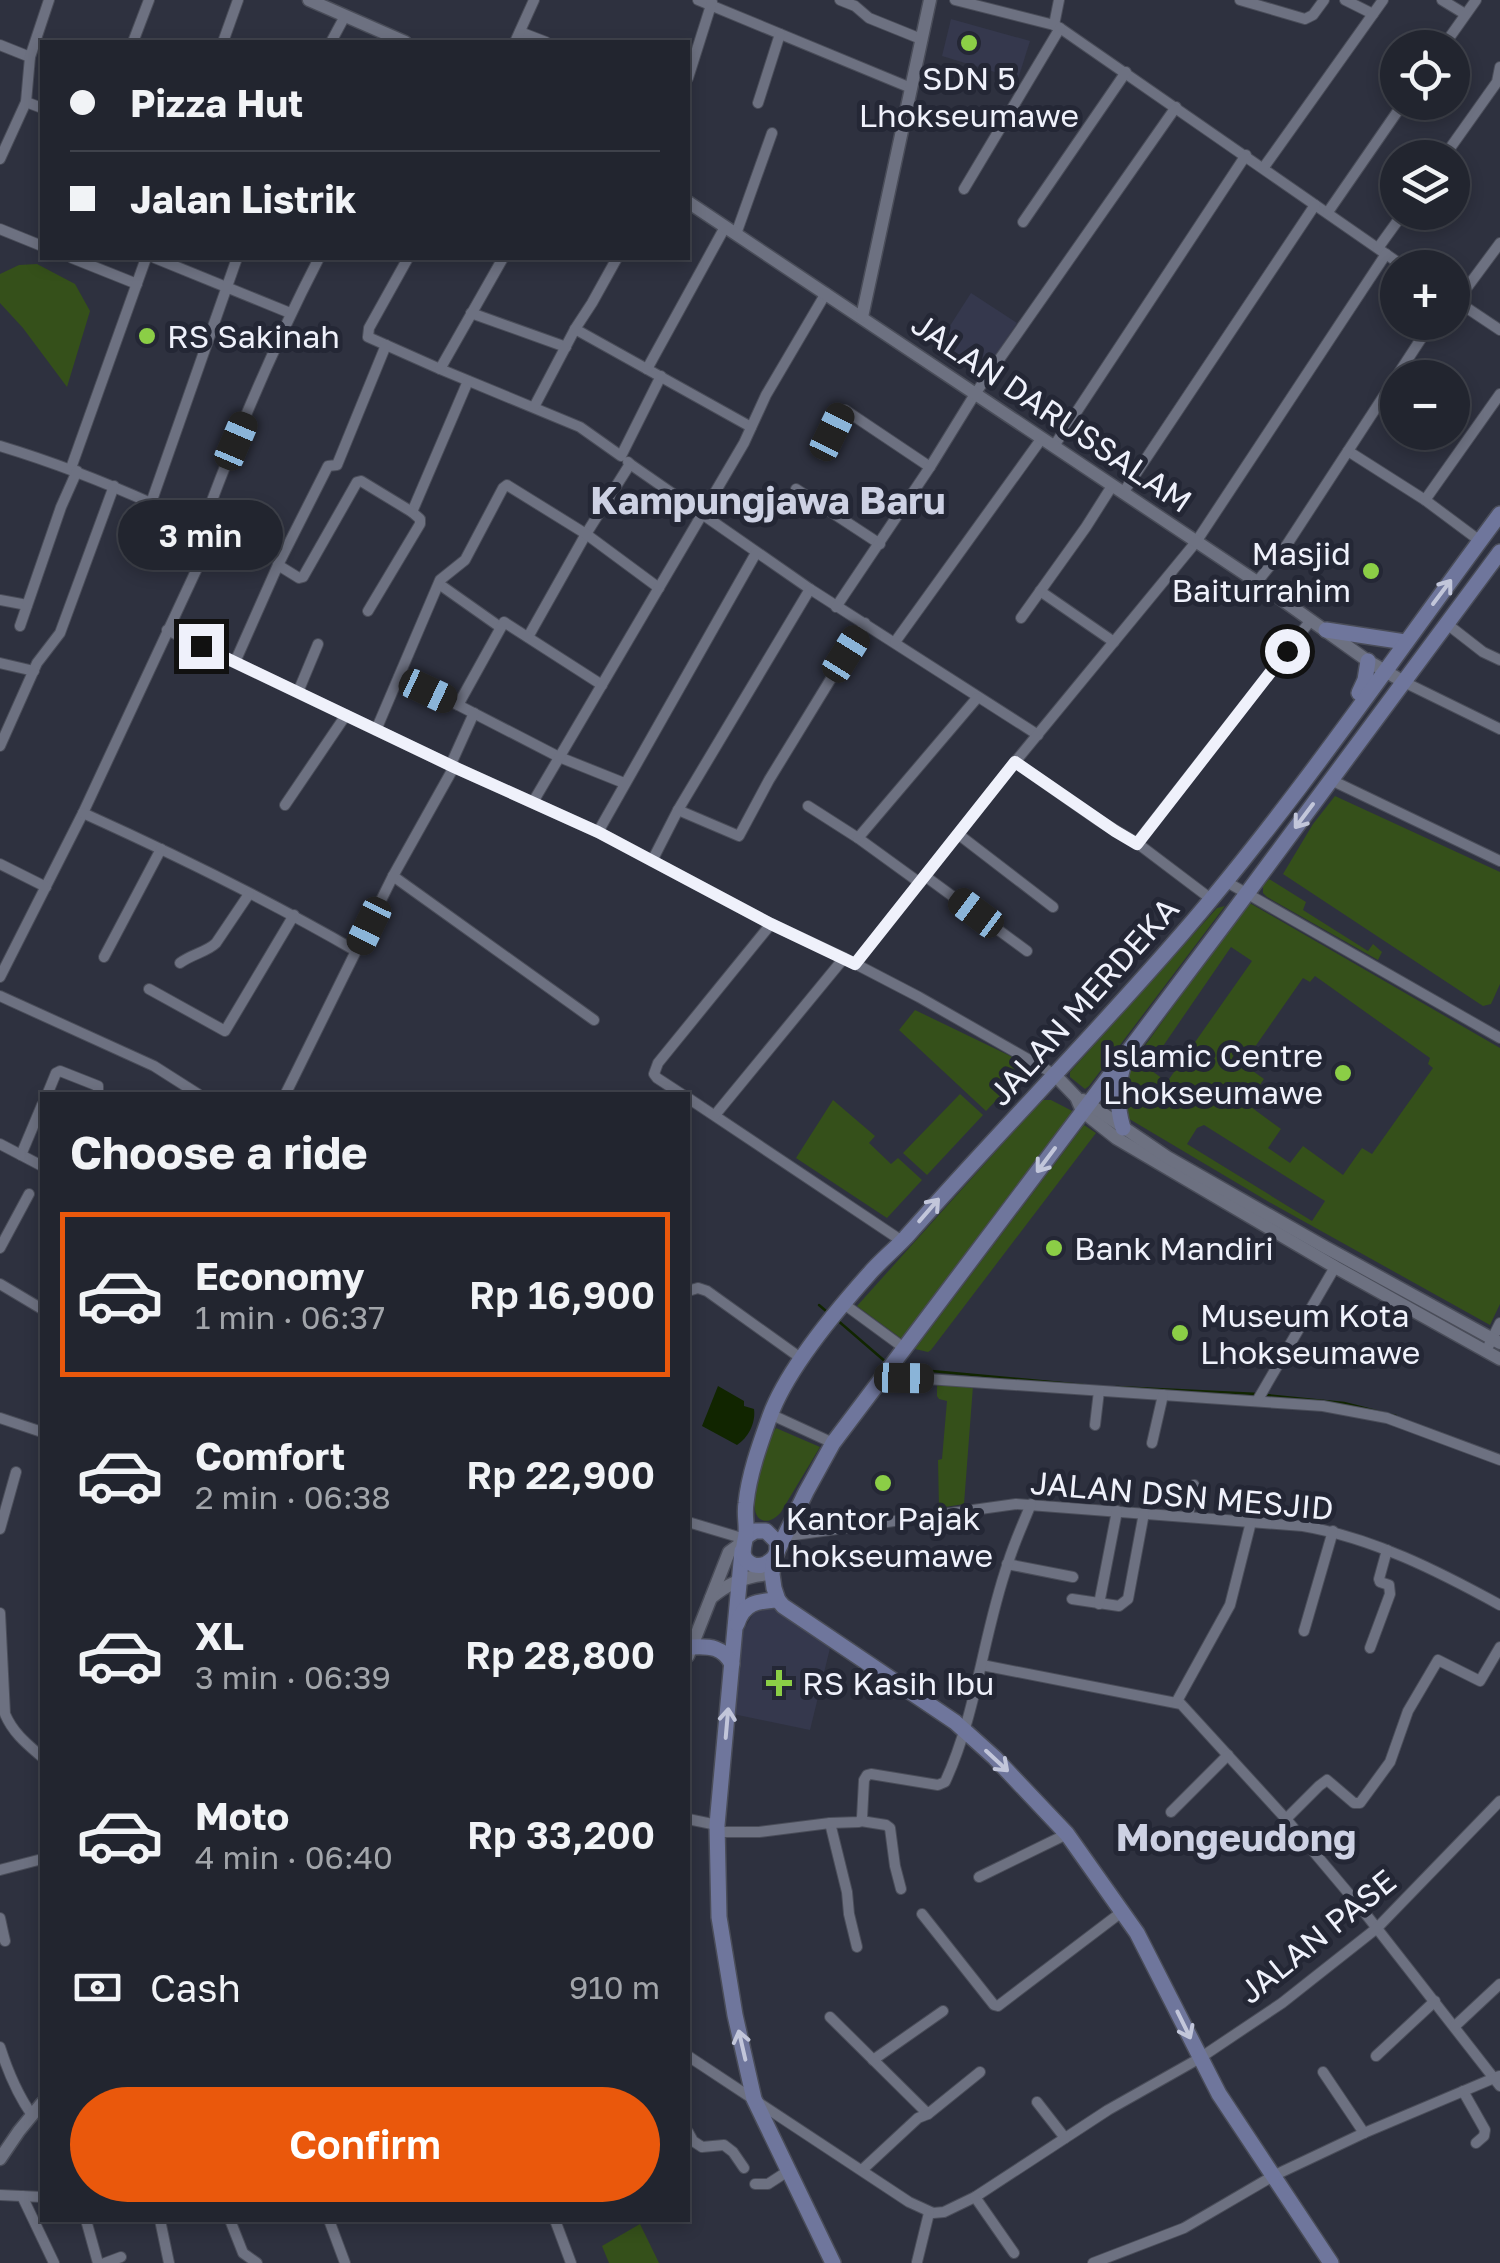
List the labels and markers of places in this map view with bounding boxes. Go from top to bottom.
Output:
marker: SDN 5 Lhokseumawe [958,32,980,54]
place label: SDN 5 Lhokseumawe [859,59,1079,134]
place label: RS Sakinah [167,317,340,355]
marker: RS Sakinah [136,325,158,347]
place label: Masjid Baiturrahim [1171,534,1351,609]
marker: Masjid Baiturrahim [1360,560,1382,582]
place label: Islamic Centre Lhokseumawe [1102,1036,1323,1111]
marker: Islamic Centre Lhokseumawe [1332,1062,1354,1084]
place label: Bank Mandiri [1074,1229,1274,1267]
marker: Bank Mandiri [1043,1237,1065,1259]
place label: Museum Kota Lhokseumawe [1200,1296,1420,1371]
marker: Museum Kota Lhokseumawe [1169,1322,1191,1344]
marker: Kantor Pajak Lhokseumawe [872,1472,894,1494]
place label: Kantor Pajak Lhokseumawe [773,1499,993,1574]
place label: RS Kasih Ibu [802,1664,994,1702]
marker: RS Kasih Ibu [766,1670,792,1696]

